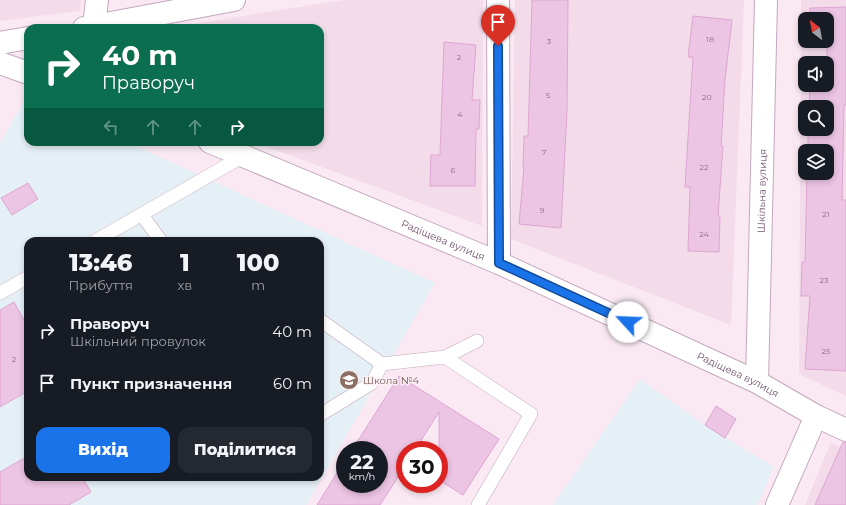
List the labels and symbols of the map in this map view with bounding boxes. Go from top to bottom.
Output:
pin [481,5,515,46]
north arrow [798,12,834,48]
house number: 18 [706,34,714,44]
house number: 3 [547,36,552,46]
house number: 2 [457,52,462,62]
house number: 5 [546,90,551,100]
house number: 20 [702,92,712,102]
house number: 4 [457,109,463,119]
house number: 7 [542,147,547,157]
street label: Шкільна вулиця [754,149,769,233]
house number: 22 [699,162,709,172]
house number: 6 [451,165,456,175]
house number: 9 [540,205,545,215]
house number: 21 [822,209,830,219]
street label: Радіщева вулиця [400,216,487,263]
house number: 24 [699,229,710,239]
house number: 23 [819,275,829,285]
position arrow [607,301,649,343]
house number: 25 [821,346,831,356]
street label: Радіщева вулиця [695,349,781,400]
house number: 2 [12,354,17,364]
school or university icon: Школа №4 [338,369,360,391]
place label: Школа №4 [363,374,420,387]
speed limit sign: 30 [396,441,448,493]

